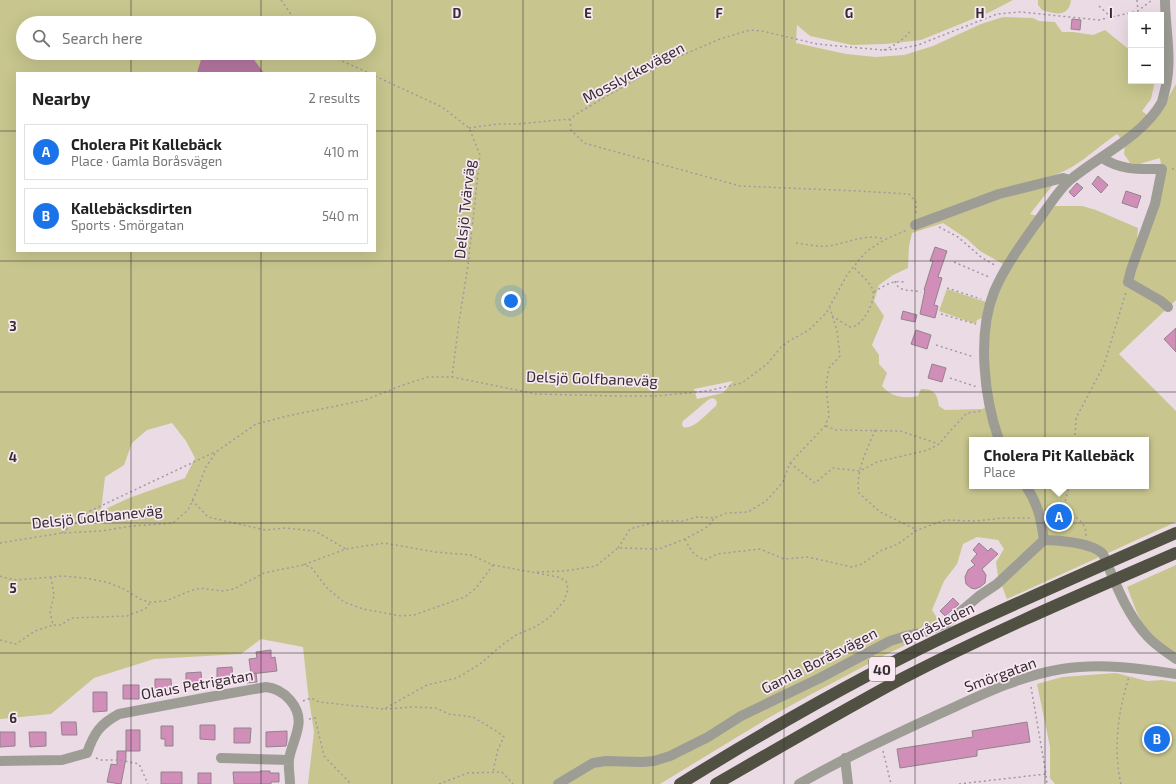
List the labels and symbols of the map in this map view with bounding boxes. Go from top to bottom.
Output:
text: D [453,5,462,21]
text: E [584,5,592,21]
text: F [715,5,723,21]
text: G [845,5,853,21]
text: H [976,5,985,21]
text: I [1109,5,1113,21]
street label: Mosslyckevägen [579,38,687,106]
street label: Delsjö Tvärväg [450,158,479,260]
your location [501,291,521,311]
text: 3 [9,318,17,334]
street label: Delsjö Golfbaneväg [526,367,659,390]
text: 4 [9,449,17,465]
street label: Delsjö Golfbaneväg [31,500,164,533]
pin: A [1046,502,1072,532]
text: 5 [9,580,17,596]
street label: Boråsleden [899,598,977,648]
street label: Gamla Boråsvägen [758,623,880,697]
street label: Smörgatan [962,653,1038,695]
road number: 40 [869,657,895,681]
street label: Olaus Petrigatan [139,665,255,703]
text: 6 [9,710,17,726]
pin: B [1144,724,1170,754]

